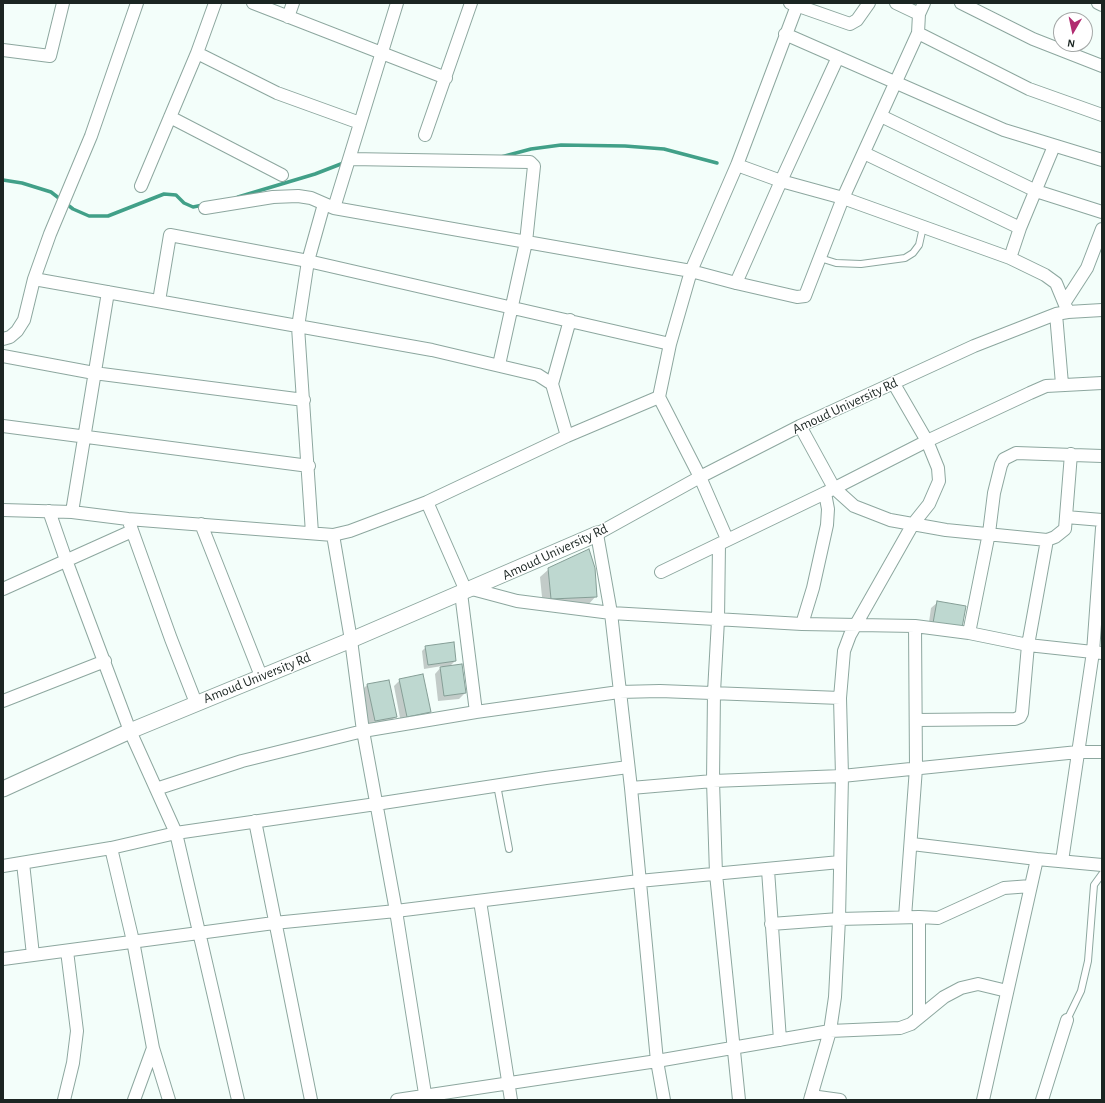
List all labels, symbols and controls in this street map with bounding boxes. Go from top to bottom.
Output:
north arrow [1053,12,1093,52]
text: N [1067,37,1076,49]
street label: Amoud University Rd [790,374,900,438]
street label: Amoud University Rd [500,520,610,584]
street label: Amoud University Rd [201,649,313,707]

